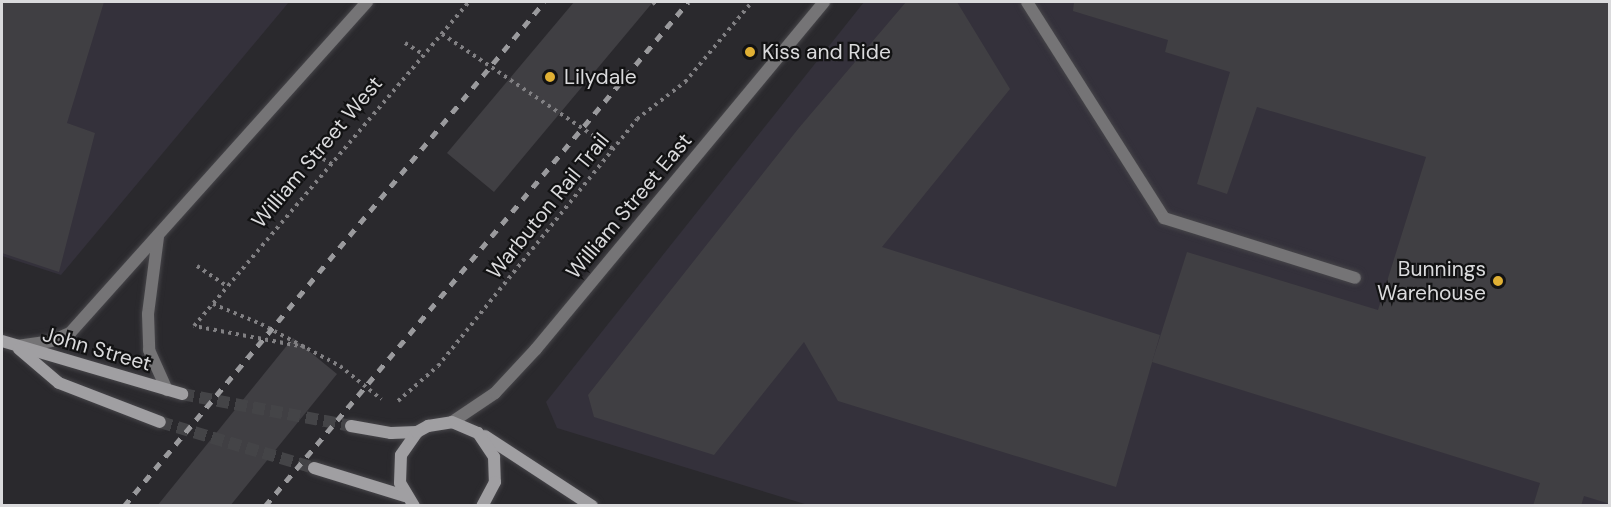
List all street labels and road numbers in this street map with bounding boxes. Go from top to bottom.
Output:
street label: William Street West [246,71,388,233]
street label: Warbuton Rail Trail [482,128,614,284]
street label: William Street East [561,128,697,284]
street label: John Street [40,321,154,377]

